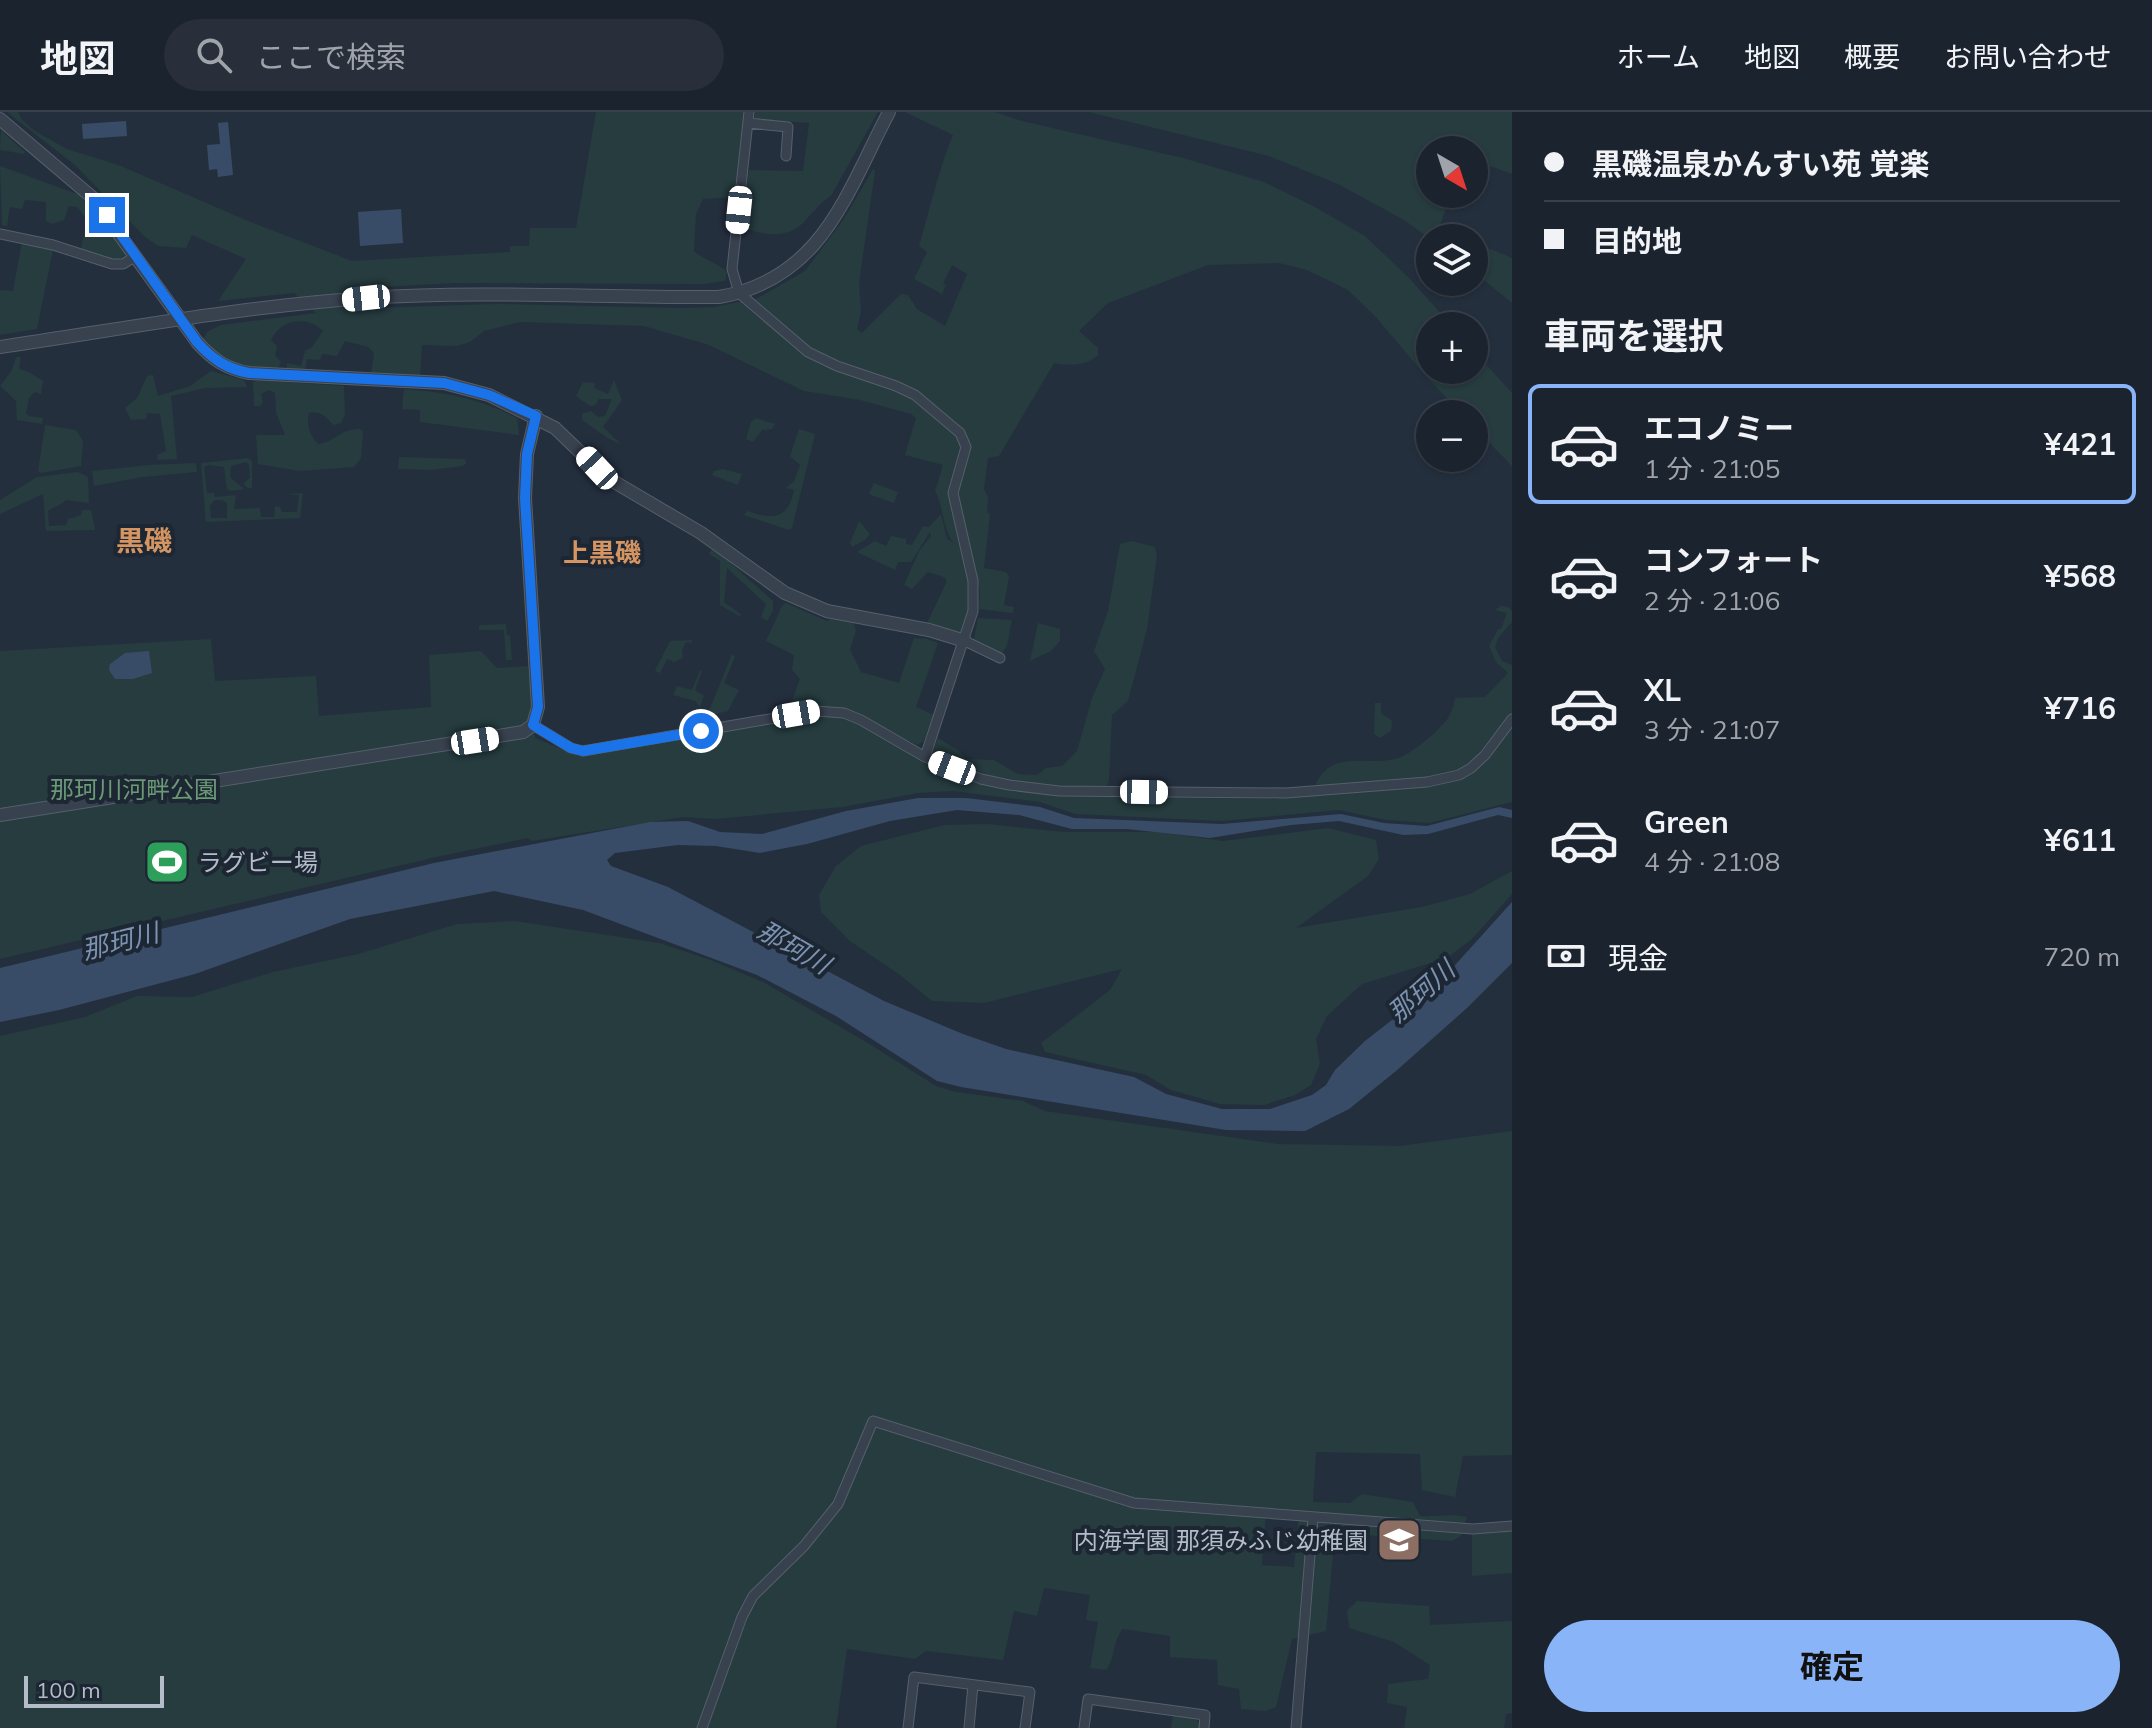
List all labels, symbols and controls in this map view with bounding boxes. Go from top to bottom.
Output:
search box [164,19,724,91]
icon: search [192,33,236,77]
text: 地図 [40,34,116,82]
text: ここで検索 [256,38,406,76]
text: ホーム [1617,39,1700,74]
text: 地図 [1744,39,1800,74]
text: 概要 [1844,39,1900,74]
text: お問い合わせ [1944,39,2112,74]
north arrow [1416,136,1488,208]
map controls [1416,136,1488,472]
text: 黒磯温泉かんすい苑 覚楽 [1592,145,1930,183]
car [725,185,753,235]
route end [89,197,125,233]
text: 目的地 [1592,222,1682,260]
button: layers [1416,224,1488,296]
car [341,284,391,312]
button: + [1416,312,1488,384]
text: 車両を選択 [1544,313,1724,358]
button: − [1416,400,1488,472]
icon: car [1548,408,1620,480]
text: エコノミー [1644,409,1794,447]
text: ¥421 [2044,425,2116,463]
car [572,442,622,494]
text: 1 分 · 21:05 [1644,452,1780,485]
district label: 黒磯 [116,523,172,558]
district label: 上黒磯 [563,536,641,569]
icon: car [1548,540,1620,612]
text: コンフォート [1644,541,1823,579]
text: ¥568 [2044,557,2116,595]
text: 2 分 · 21:06 [1644,584,1780,617]
text: XL [1644,671,1681,709]
icon: car [1548,672,1620,744]
text: ¥716 [2044,689,2116,727]
car [770,698,822,730]
route start [683,713,719,749]
text: 3 分 · 21:07 [1644,713,1780,746]
car [449,725,501,757]
car [925,748,979,788]
park label: 那珂川河畔公園 [50,774,218,804]
car [1120,780,1168,804]
text: Green [1644,803,1729,841]
icon: car [1548,804,1620,876]
text: ¥611 [2044,821,2116,859]
sports icon: ラグビー場 [143,838,191,886]
text: 4 分 · 21:08 [1644,845,1780,878]
place label: ラグビー場 [198,847,318,877]
water label: 那珂川 [752,913,839,982]
water label: 那珂川 [78,915,165,966]
icon: cash [1544,934,1588,978]
text: 現金 [1608,939,1668,977]
text: 720 m [2044,940,2120,973]
water label: 那珂川 [1381,951,1464,1029]
school or university icon: 内海学園 那須みふじ幼稚園 [1375,1516,1423,1564]
place label: 内海学園 那須みふじ幼稚園 [1074,1525,1368,1555]
button: 確定 [1544,1620,2120,1712]
scale bar [24,1672,164,1708]
text: 100 m [36,1676,101,1704]

